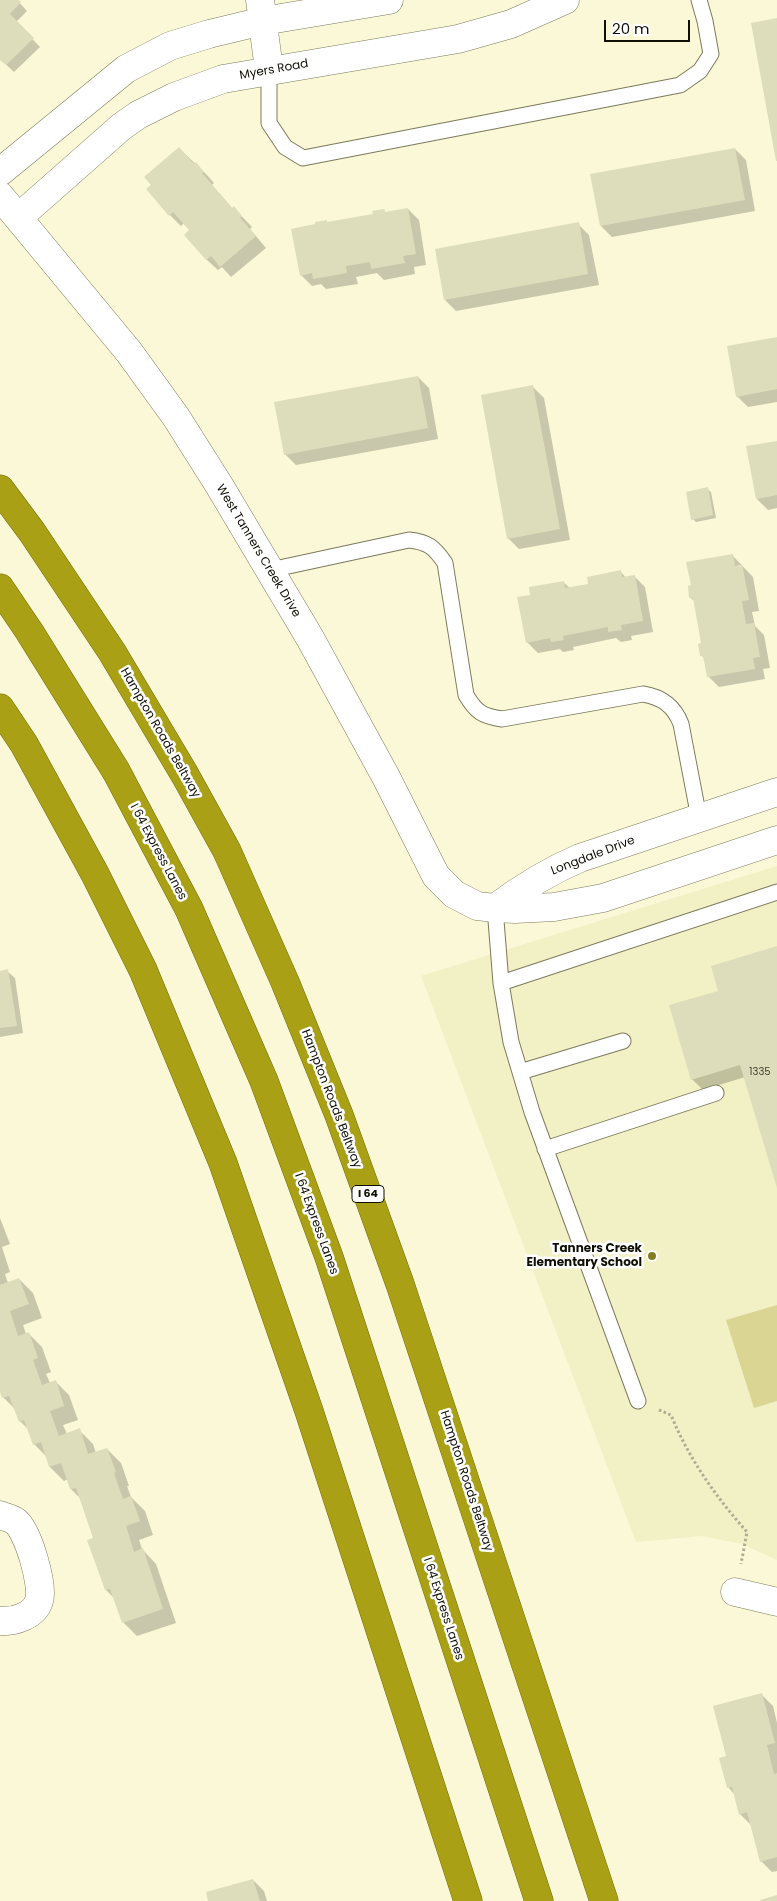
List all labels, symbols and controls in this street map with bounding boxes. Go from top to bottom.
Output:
scale bar [607,10,693,42]
text: 20 m [612,18,650,39]
street label: Myers Road [238,57,310,83]
street label: West Tanners Creek Drive [213,482,303,620]
street label: Hampton Roads Beltway [117,666,203,800]
street label: I 64 Express Lanes [127,801,189,903]
street label: Longdale Drive [549,833,637,879]
street label: Hampton Roads Beltway [298,1028,364,1170]
house number: 1335 [749,1066,771,1078]
street label: I 64 Express Lanes [291,1171,341,1277]
road number: I 64 [352,1186,384,1202]
place label: Tanners Creek Elementary School [527,1242,642,1270]
marker: Tanners Creek Elementary School [646,1250,658,1262]
street label: Hampton Roads Beltway [436,1409,496,1553]
street label: I 64 Express Lanes [420,1556,466,1662]

